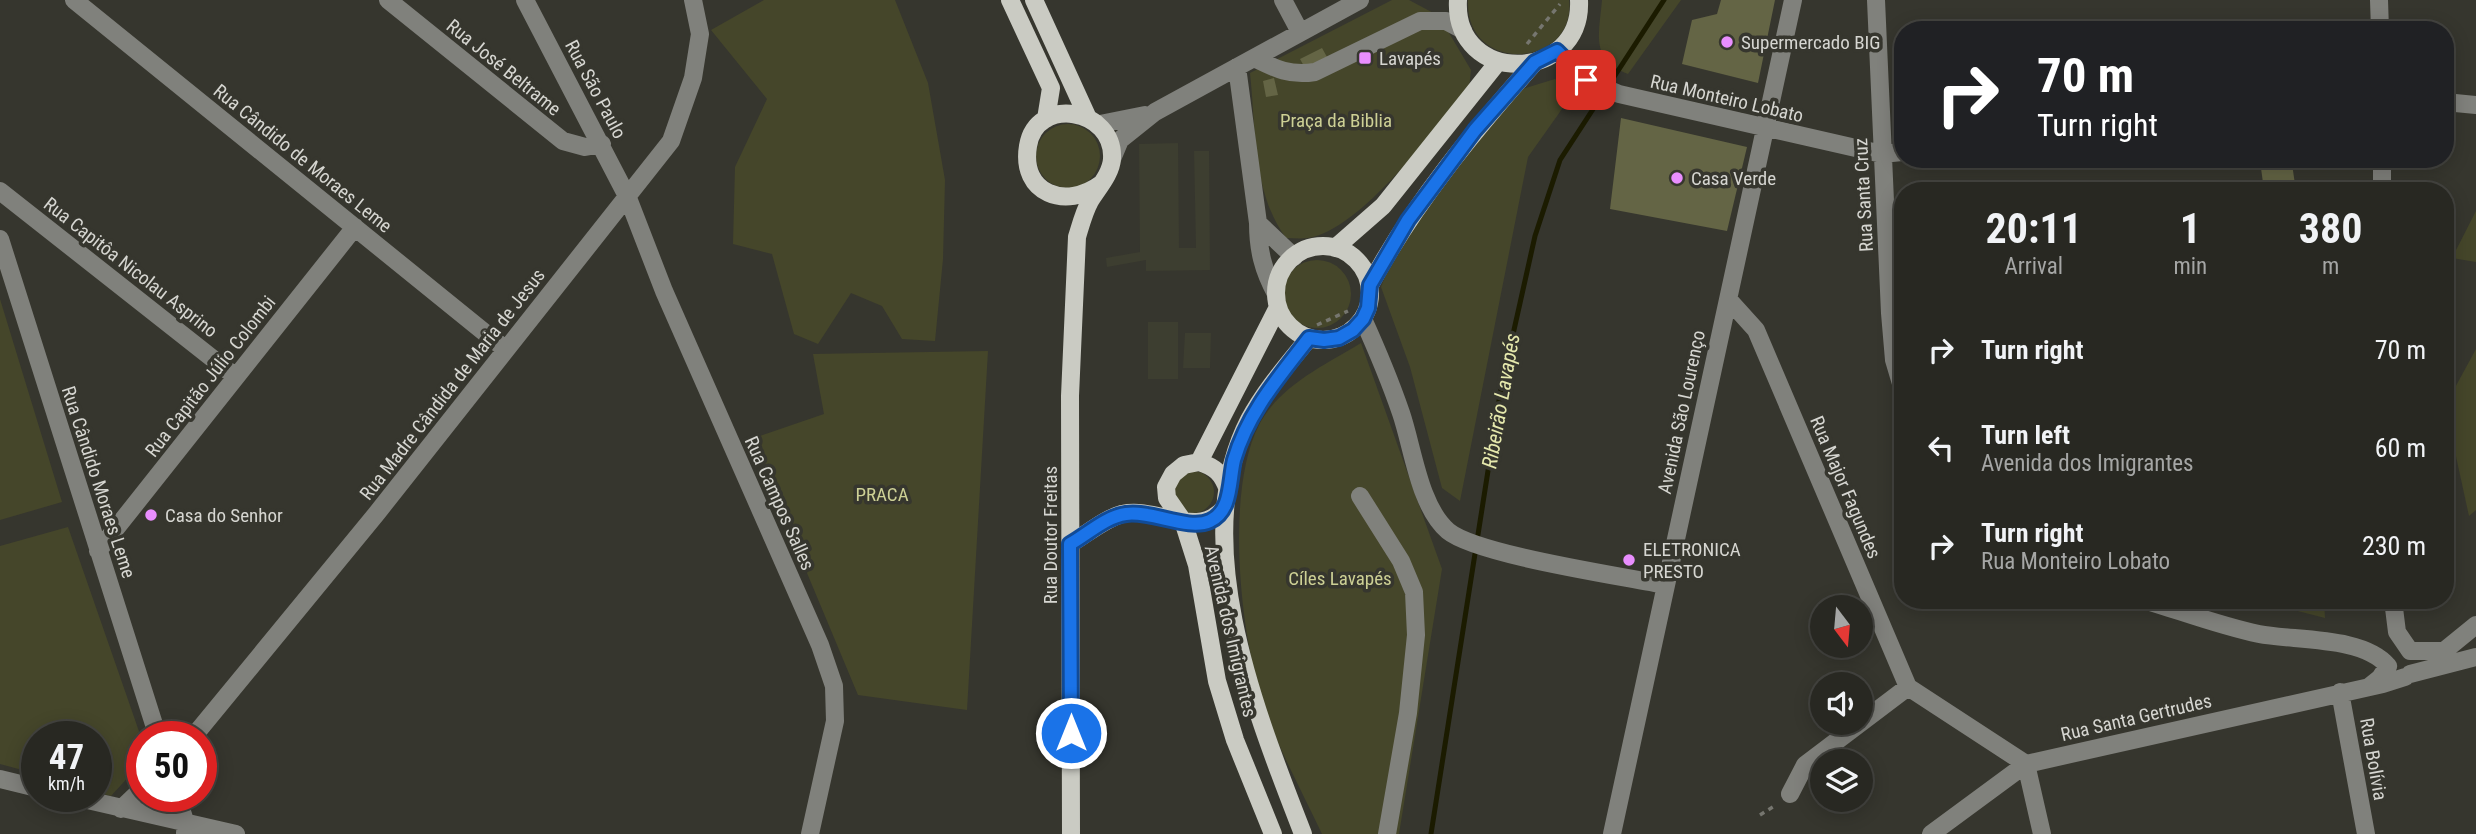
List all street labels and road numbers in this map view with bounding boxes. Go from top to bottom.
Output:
street label: Rua José Beltrame [442,14,566,121]
street label: Rua São Paulo [560,36,631,142]
street label: Rua Monteiro Lobato [1648,70,1806,127]
street label: Rua Cândido de Moraes Leme [209,79,397,238]
street label: Rua Santa Cruz [1849,137,1878,253]
street label: Rua Capitôa Nicolau Asprino [39,192,222,342]
street label: Rua Madre Cândida de Maria de Jesus [355,264,550,505]
street label: Rua Capitão Júlio Colombi [140,291,280,461]
street label: Avenida São Lourenço [1653,328,1710,496]
street label: Rua Cândido Moraes Leme [57,383,140,581]
street label: Rua Major Fagundes [1805,412,1886,562]
street label: Rua Campos Salles [740,433,819,574]
street label: Rua Doutor Freitas [1039,466,1062,604]
street label: Avenida dos Imigrantes [1200,543,1261,719]
street label: Rua Santa Gertrudes [2059,689,2214,746]
street label: Rua Bolívia [2355,716,2392,802]

